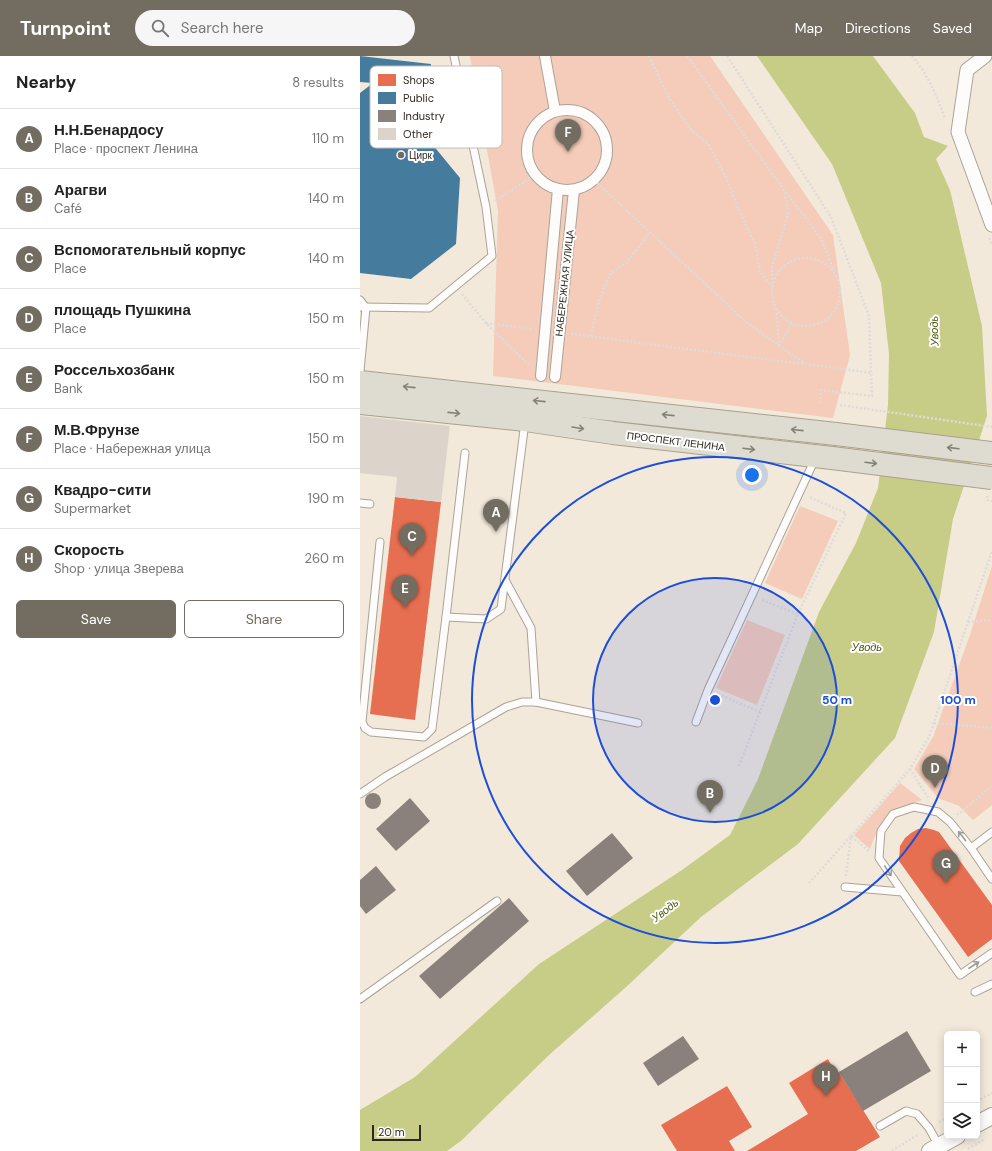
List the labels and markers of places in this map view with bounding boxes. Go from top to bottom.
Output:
pin: F [555,119,581,152]
place label: Цирк [409,149,433,162]
marker: Цирк [396,150,406,160]
pin: A [483,499,509,532]
pin: C [399,523,425,556]
pin: E [392,575,418,608]
centre of rings [708,693,722,707]
pin: D [922,755,948,788]
pin: B [697,780,723,813]
pin: G [933,850,959,883]
pin: H [813,1063,839,1096]

